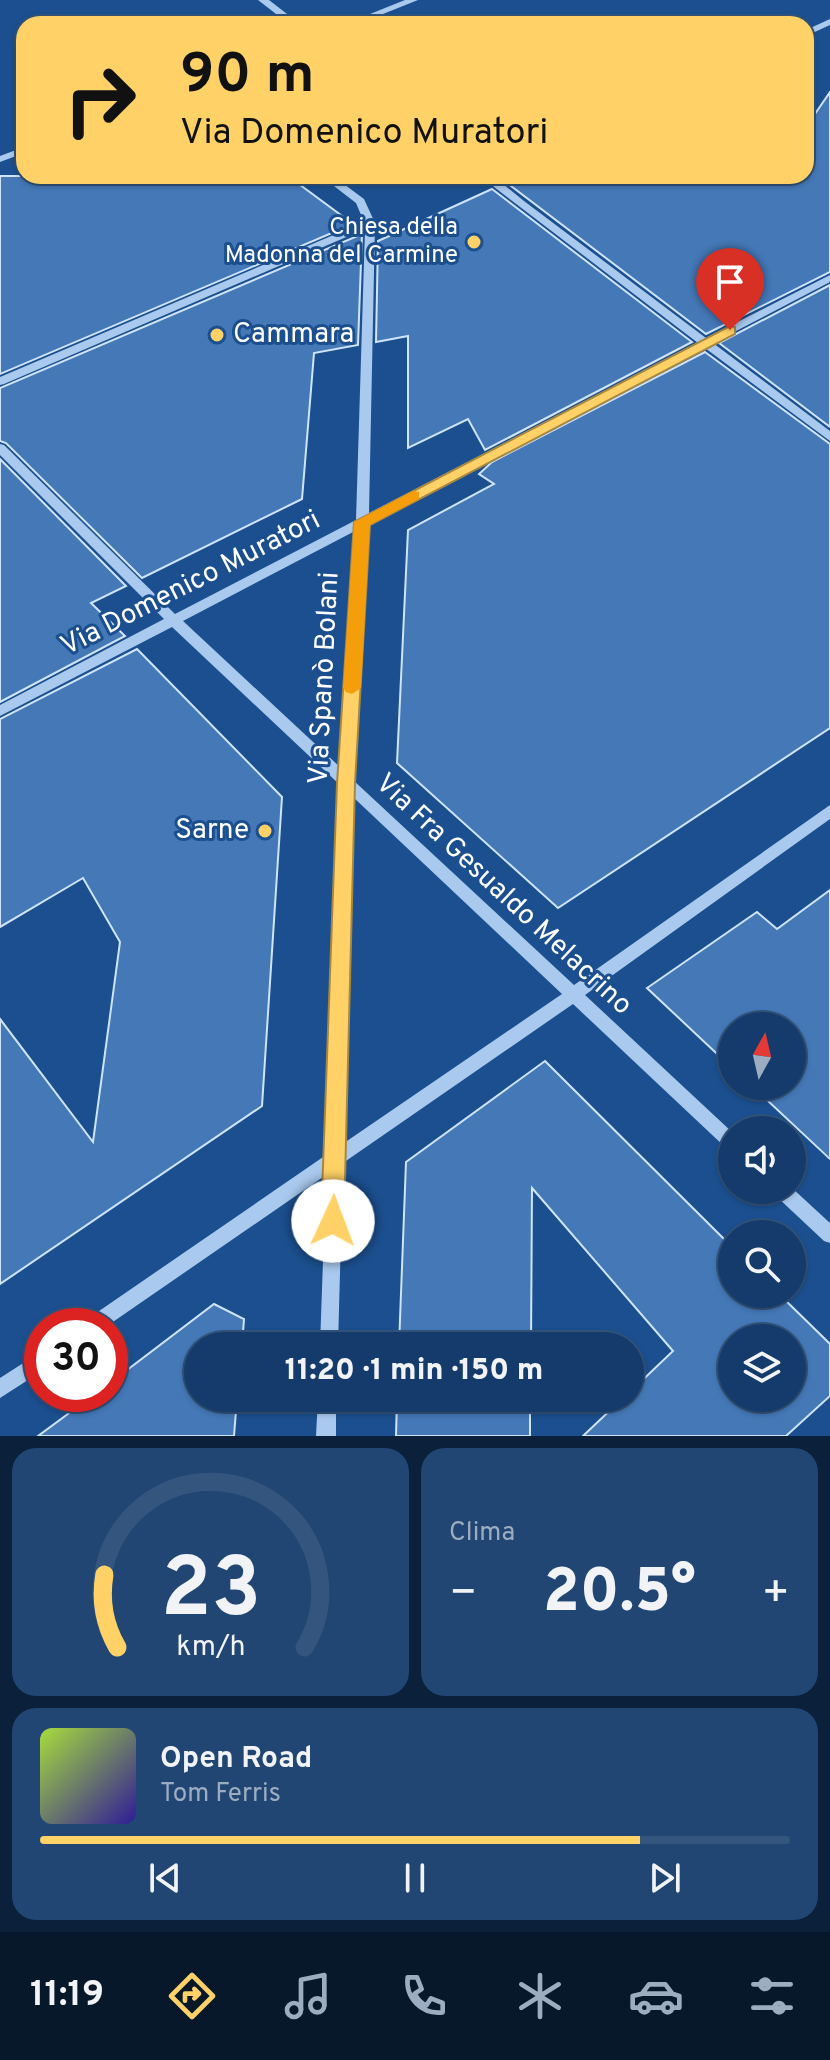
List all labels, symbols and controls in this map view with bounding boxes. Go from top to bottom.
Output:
text: 90 m [180,42,315,112]
icon: right [48,48,152,152]
text: Via Domenico Muratori [180,111,548,157]
place label: Chiesa della Madonna del Carmine [225,213,458,271]
marker: Chiesa della Madonna del Carmine [465,233,483,251]
pin [696,248,764,330]
icon: arrive [708,260,752,304]
place label: Cammara [233,317,354,353]
marker: Cammara [208,326,226,344]
street label: Via Domenico Muratori [55,503,327,665]
street label: Via Spanò Bolani [301,571,349,785]
street label: Via Fra Gesualdo Melacrino [367,766,639,1024]
place label: Sarne [175,813,249,849]
marker: Sarne [256,822,274,840]
north arrow [718,1012,806,1100]
map controls [718,1012,806,1412]
button: sound [718,1116,806,1204]
position arrow [291,1179,375,1263]
button: search [718,1220,806,1308]
speed limit sign: 30 [24,1308,128,1412]
button: layers [718,1324,806,1412]
text: 11:20 · 1 min · 150 m [285,1353,543,1390]
text: Clima [449,1517,515,1550]
text: 23 [160,1541,261,1646]
text: 20.5° [543,1557,696,1633]
text: − [449,1567,477,1623]
text: + [762,1567,790,1623]
text: km/h [176,1630,245,1666]
text: Open Road [160,1741,312,1778]
text: Tom Ferris [160,1778,281,1811]
icon: previous [143,1856,187,1900]
icon: pause [393,1856,437,1900]
icon: next [643,1856,687,1900]
icon: directions [164,1968,220,2024]
icon: music [280,1968,336,2024]
icon: phone [396,1968,452,2024]
icon: climate [512,1968,568,2024]
icon: car [628,1968,684,2024]
icon: filters [744,1968,800,2024]
text: 11:19 [30,1973,104,2019]

